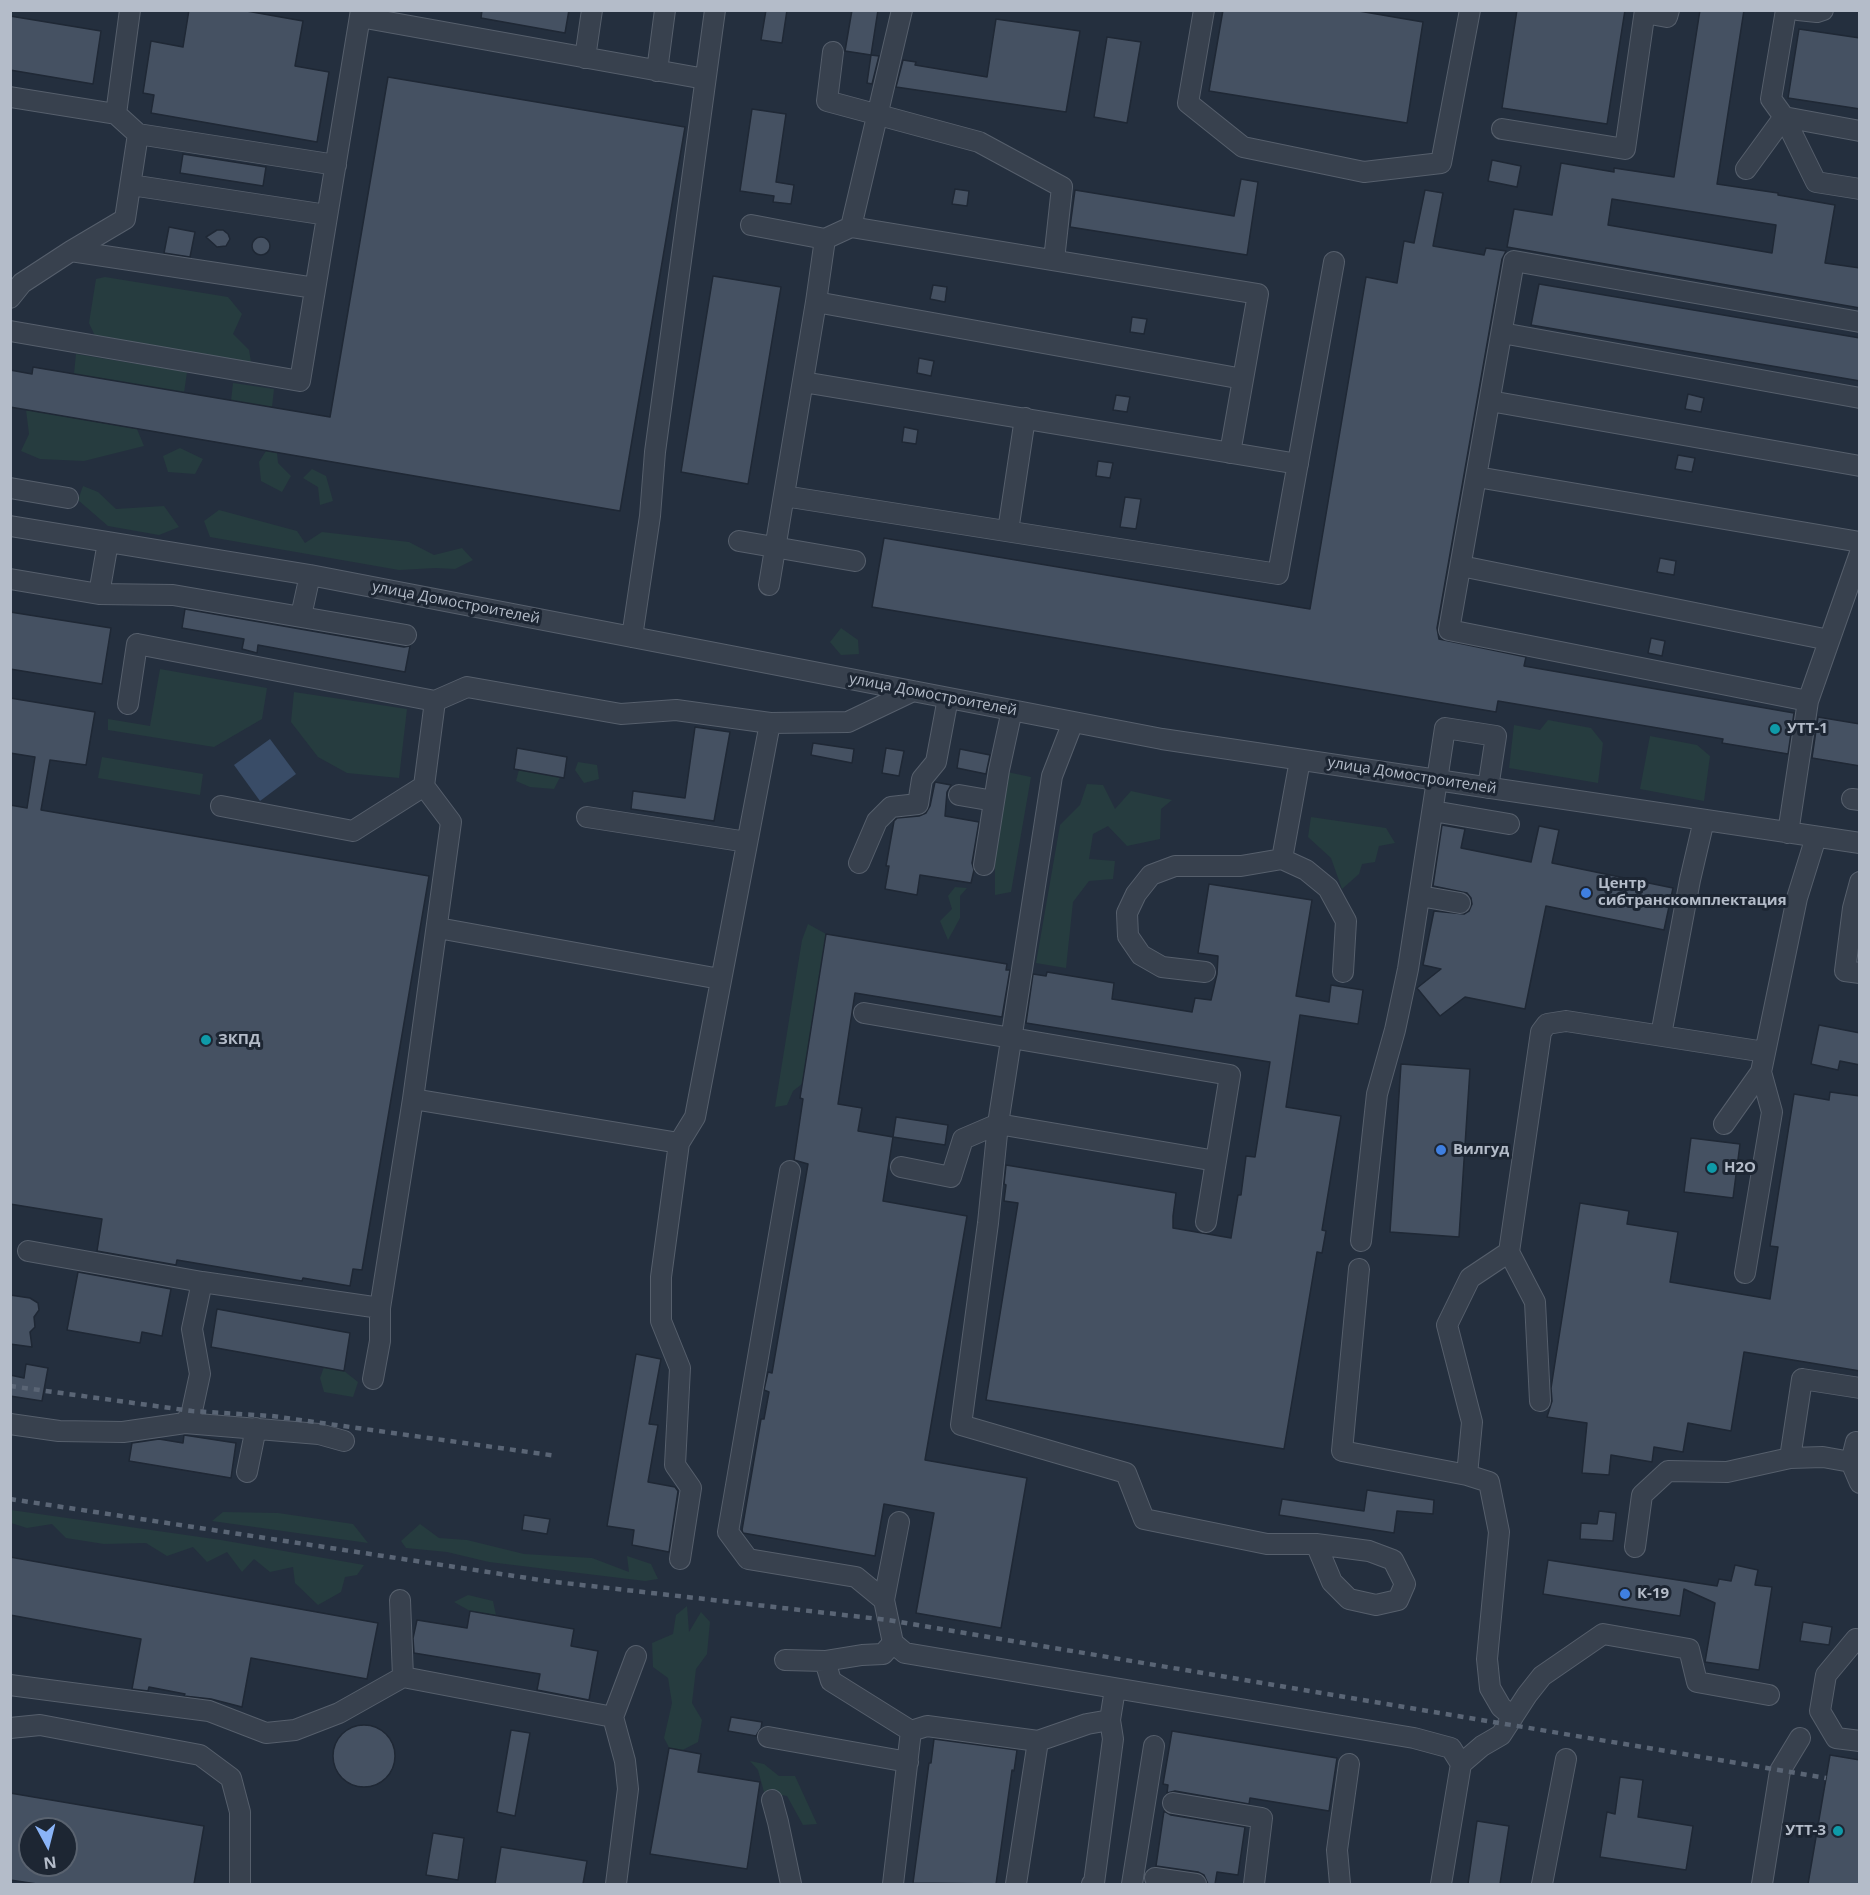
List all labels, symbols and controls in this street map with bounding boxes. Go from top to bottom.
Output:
street label: улица Домостроителей [371,578,541,628]
street label: улица Домостроителей [848,670,1018,720]
place label: УТТ-1 [1787,720,1828,738]
marker: УТТ-1 [1768,722,1782,736]
street label: улица Домостроителей [1326,754,1498,798]
place label: Центр сибтранскомплектация [1598,875,1787,910]
marker: Центр сибтранскомплектация [1579,886,1593,900]
place label: ЗКПД [218,1031,260,1049]
marker: ЗКПД [199,1033,213,1047]
place label: Вилгуд [1453,1141,1509,1159]
marker: Вилгуд [1434,1143,1448,1157]
place label: H2O [1724,1159,1756,1177]
marker: H2O [1705,1161,1719,1175]
place label: К-19 [1637,1585,1669,1603]
marker: К-19 [1618,1587,1632,1601]
north arrow [18,1817,78,1877]
place label: УТТ-3 [1785,1822,1826,1840]
marker: УТТ-3 [1831,1824,1845,1838]
text: N [42,1851,58,1875]

